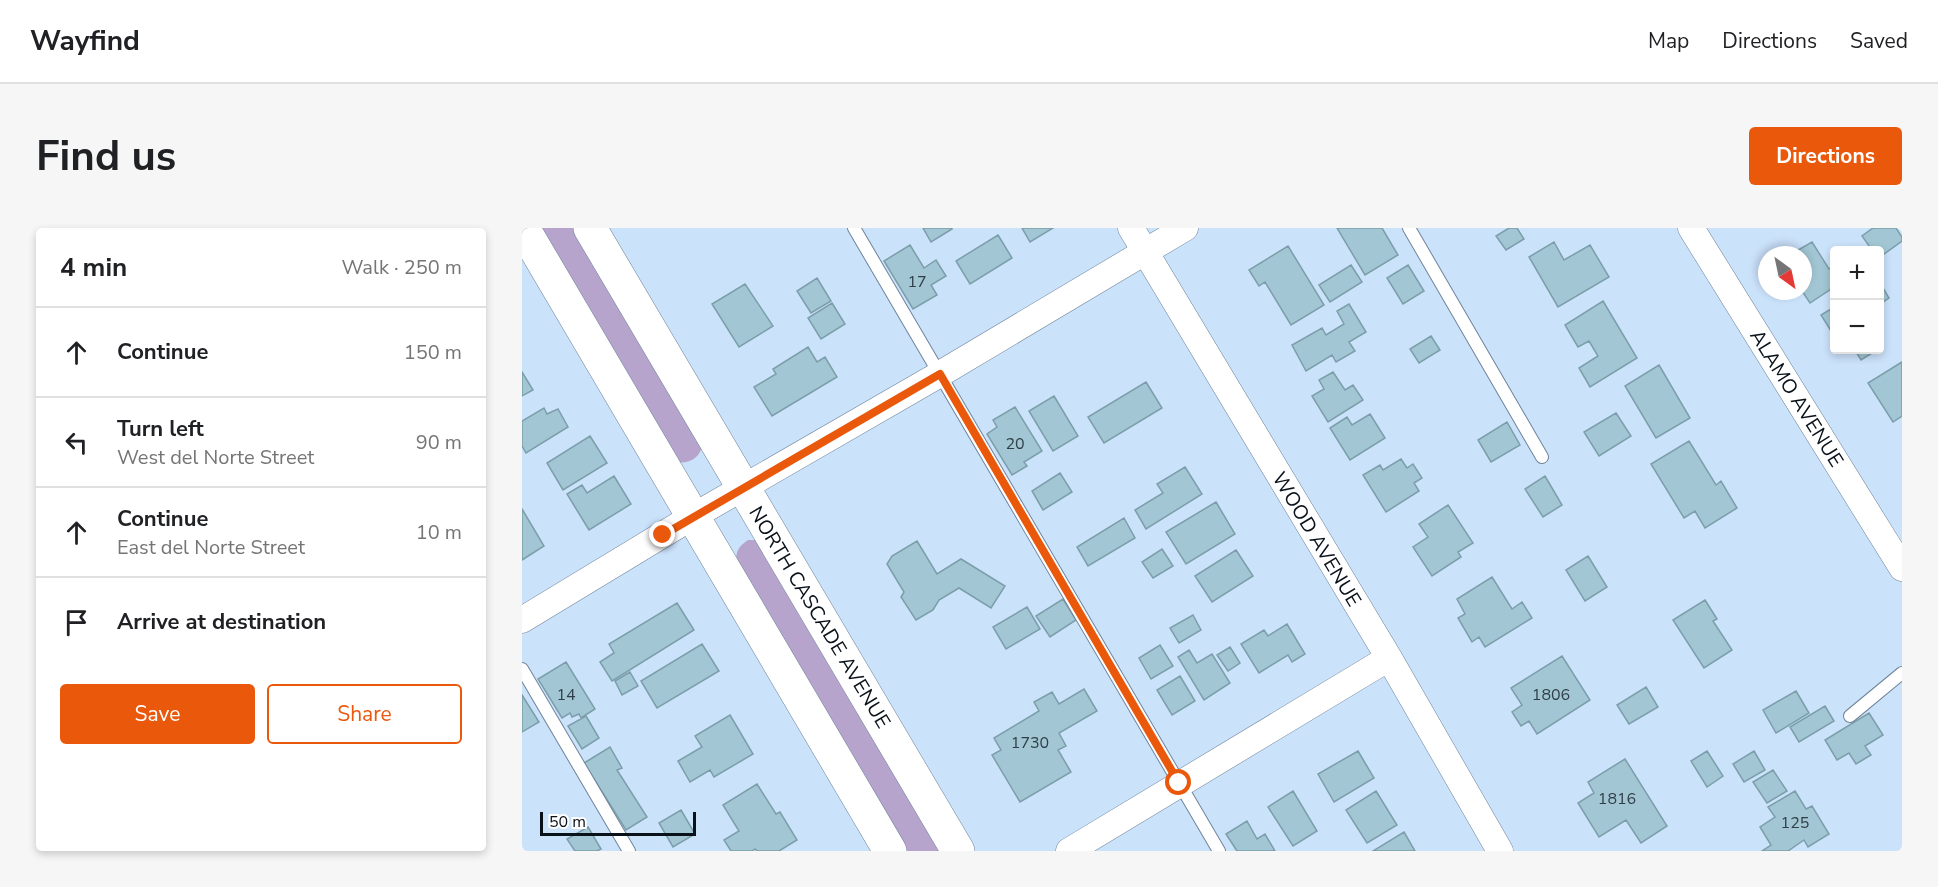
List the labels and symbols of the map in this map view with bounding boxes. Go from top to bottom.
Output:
north arrow [1758,246,1812,300]
house number: 17 [907,271,927,293]
street label: ALAMO AVENUE [1743,324,1850,472]
house number: 20 [1005,433,1025,455]
street label: WOOD AVENUE [1266,467,1367,611]
street label: NORTH CASCADE AVENUE [742,501,897,733]
route end [649,521,675,547]
house number: 14 [556,684,576,706]
house number: 1806 [1532,684,1570,706]
house number: 1730 [1011,732,1049,754]
route start [1165,769,1191,795]
house number: 1816 [1598,788,1636,810]
scale bar [540,809,696,836]
house number: 125 [1781,812,1809,834]

